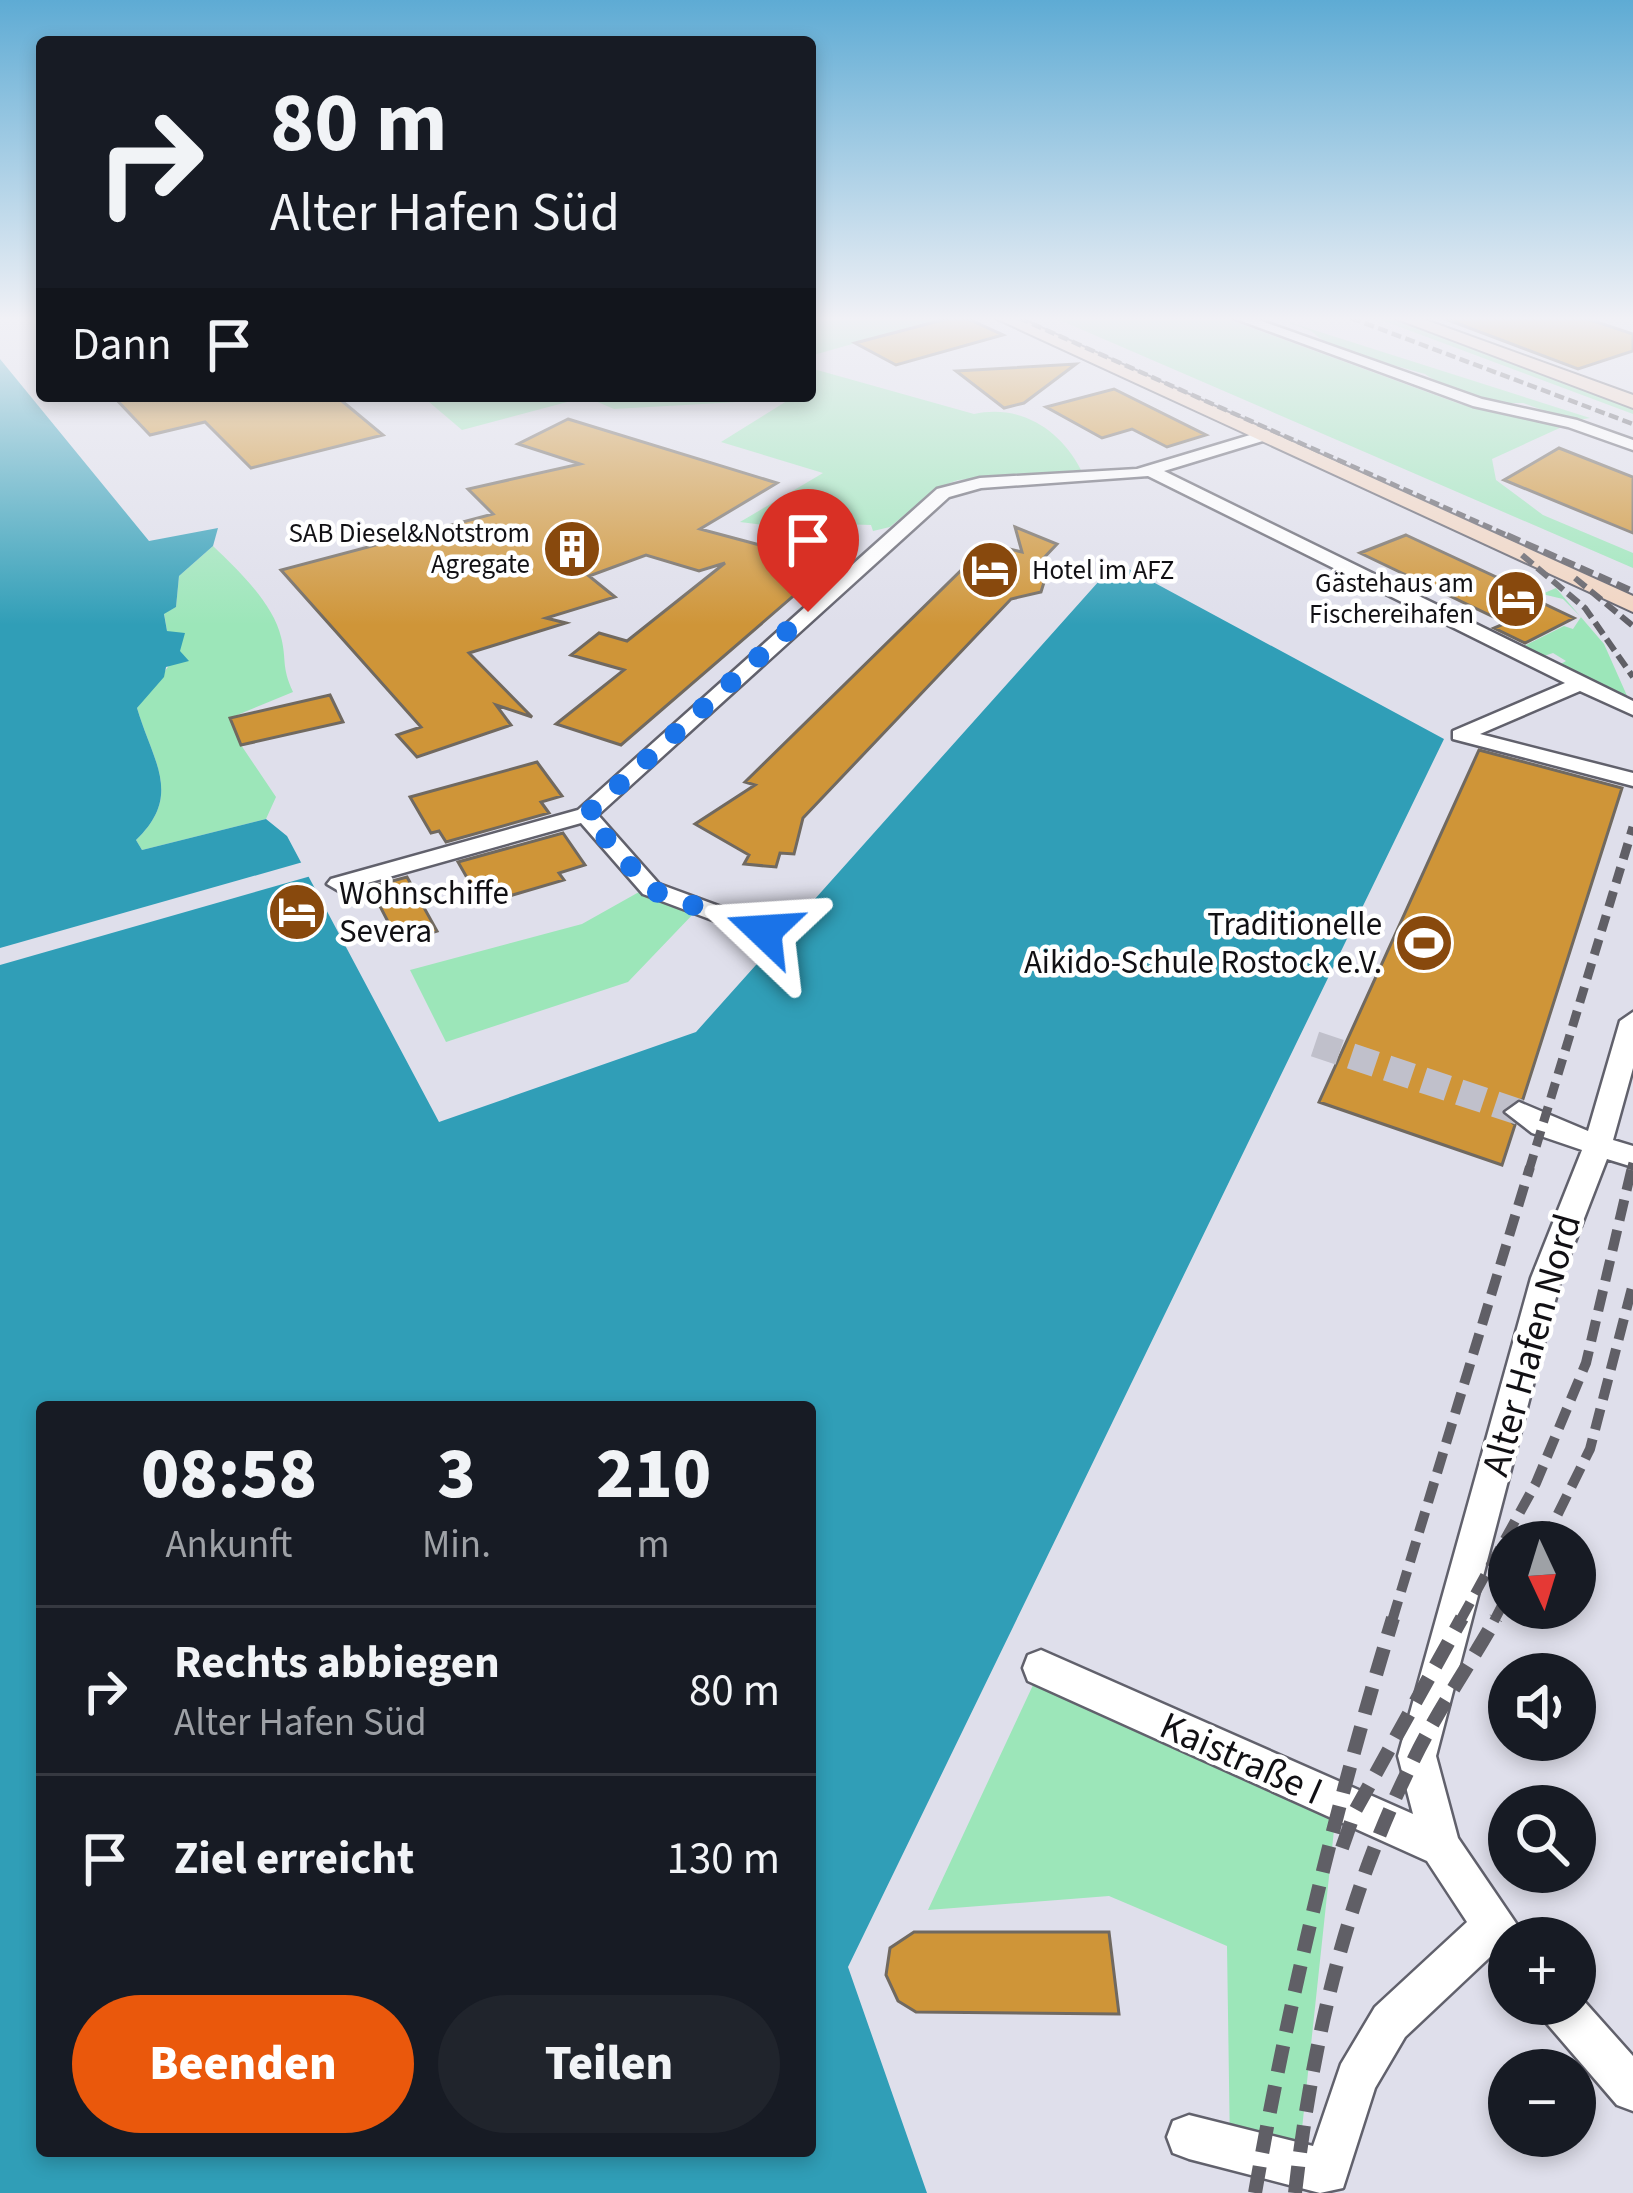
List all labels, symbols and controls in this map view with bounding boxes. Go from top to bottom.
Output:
text: 80 m [270,64,448,184]
icon: right [72,84,228,240]
text: Alter Hafen Süd [270,175,620,252]
icon: arrive [196,312,262,378]
text: Dann [72,313,172,377]
pin [757,489,859,612]
icon: arrive [775,507,841,573]
place label: SAB Diesel&Notstrom Agregate [288,514,530,584]
building icon: SAB Diesel&Notstrom Agregate [541,518,603,580]
hotel icon: Hotel im AFZ [959,539,1021,601]
place label: Hotel im AFZ [1032,551,1174,590]
place label: Gästehaus am Fischereihafen [1309,564,1474,634]
hotel icon: Gästehaus am Fischereihafen [1485,568,1547,630]
position arrow [701,868,827,994]
place label: Wohnschiffe Severa [339,870,509,955]
hotel icon: Wohnschiffe Severa [266,881,328,943]
place label: Traditionelle Aikido-Schule Rostock e.V. [1024,901,1382,986]
sports icon: Traditionelle Aikido-Schule Rostock e.V. [1393,912,1455,974]
street label: Alter Hafen Nord [1468,1207,1596,1483]
text: 08:58 [141,1423,317,1526]
text: 3 [437,1423,476,1526]
text: 210 [596,1423,711,1526]
text: Ankunft [165,1517,292,1573]
text: Min. [422,1517,491,1573]
text: m [637,1517,670,1573]
north arrow [1488,1521,1596,1629]
map controls [1488,1521,1596,2157]
text: Rechts abbiegen [174,1631,500,1695]
button: sound [1488,1653,1596,1761]
icon: right [72,1658,138,1724]
text: 80 m [689,1659,780,1723]
text: Alter Hafen Süd [174,1695,427,1751]
street label: Kaistraße I [1151,1698,1331,1820]
button: search [1488,1785,1596,1893]
icon: arrive [72,1826,138,1892]
text: Ziel erreicht [174,1827,414,1891]
text: 130 m [667,1827,780,1891]
button: + [1488,1917,1596,2025]
button: Beenden [72,1995,414,2133]
button: Teilen [438,1995,780,2133]
button: − [1488,2049,1596,2157]

